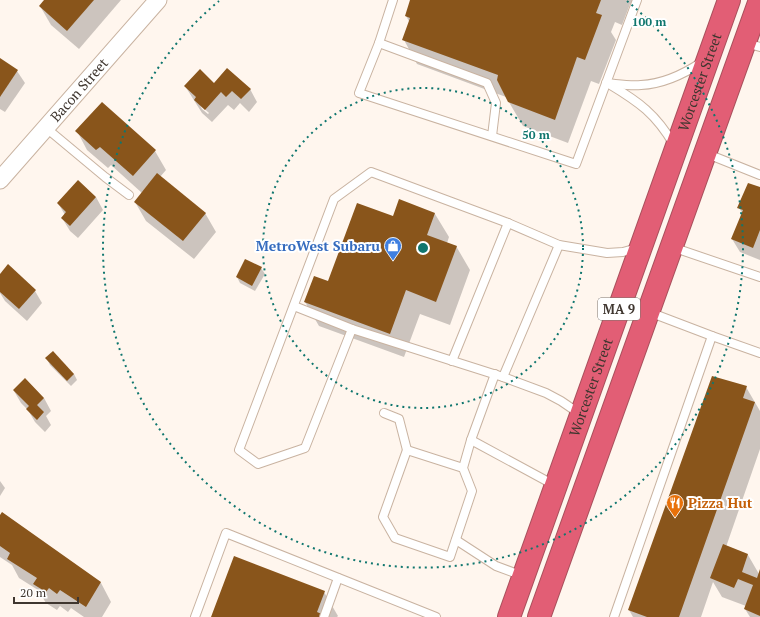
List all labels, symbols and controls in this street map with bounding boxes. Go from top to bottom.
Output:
text: 100 m [632,14,666,29]
street label: Worcester Street [673,29,726,134]
street label: Bacon Street [46,53,112,125]
text: 50 m [522,127,550,142]
place label: MetroWest Subaru [256,236,380,255]
shop icon: MetroWest Subaru [383,236,403,261]
centre of rings [416,241,430,255]
road number: MA 9 [598,298,640,320]
street label: Worcester Street [564,334,617,439]
restaurant icon: Pizza Hut [665,493,685,518]
place label: Pizza Hut [688,493,753,512]
scale bar [14,579,78,605]
text: 20 m [20,585,47,600]

